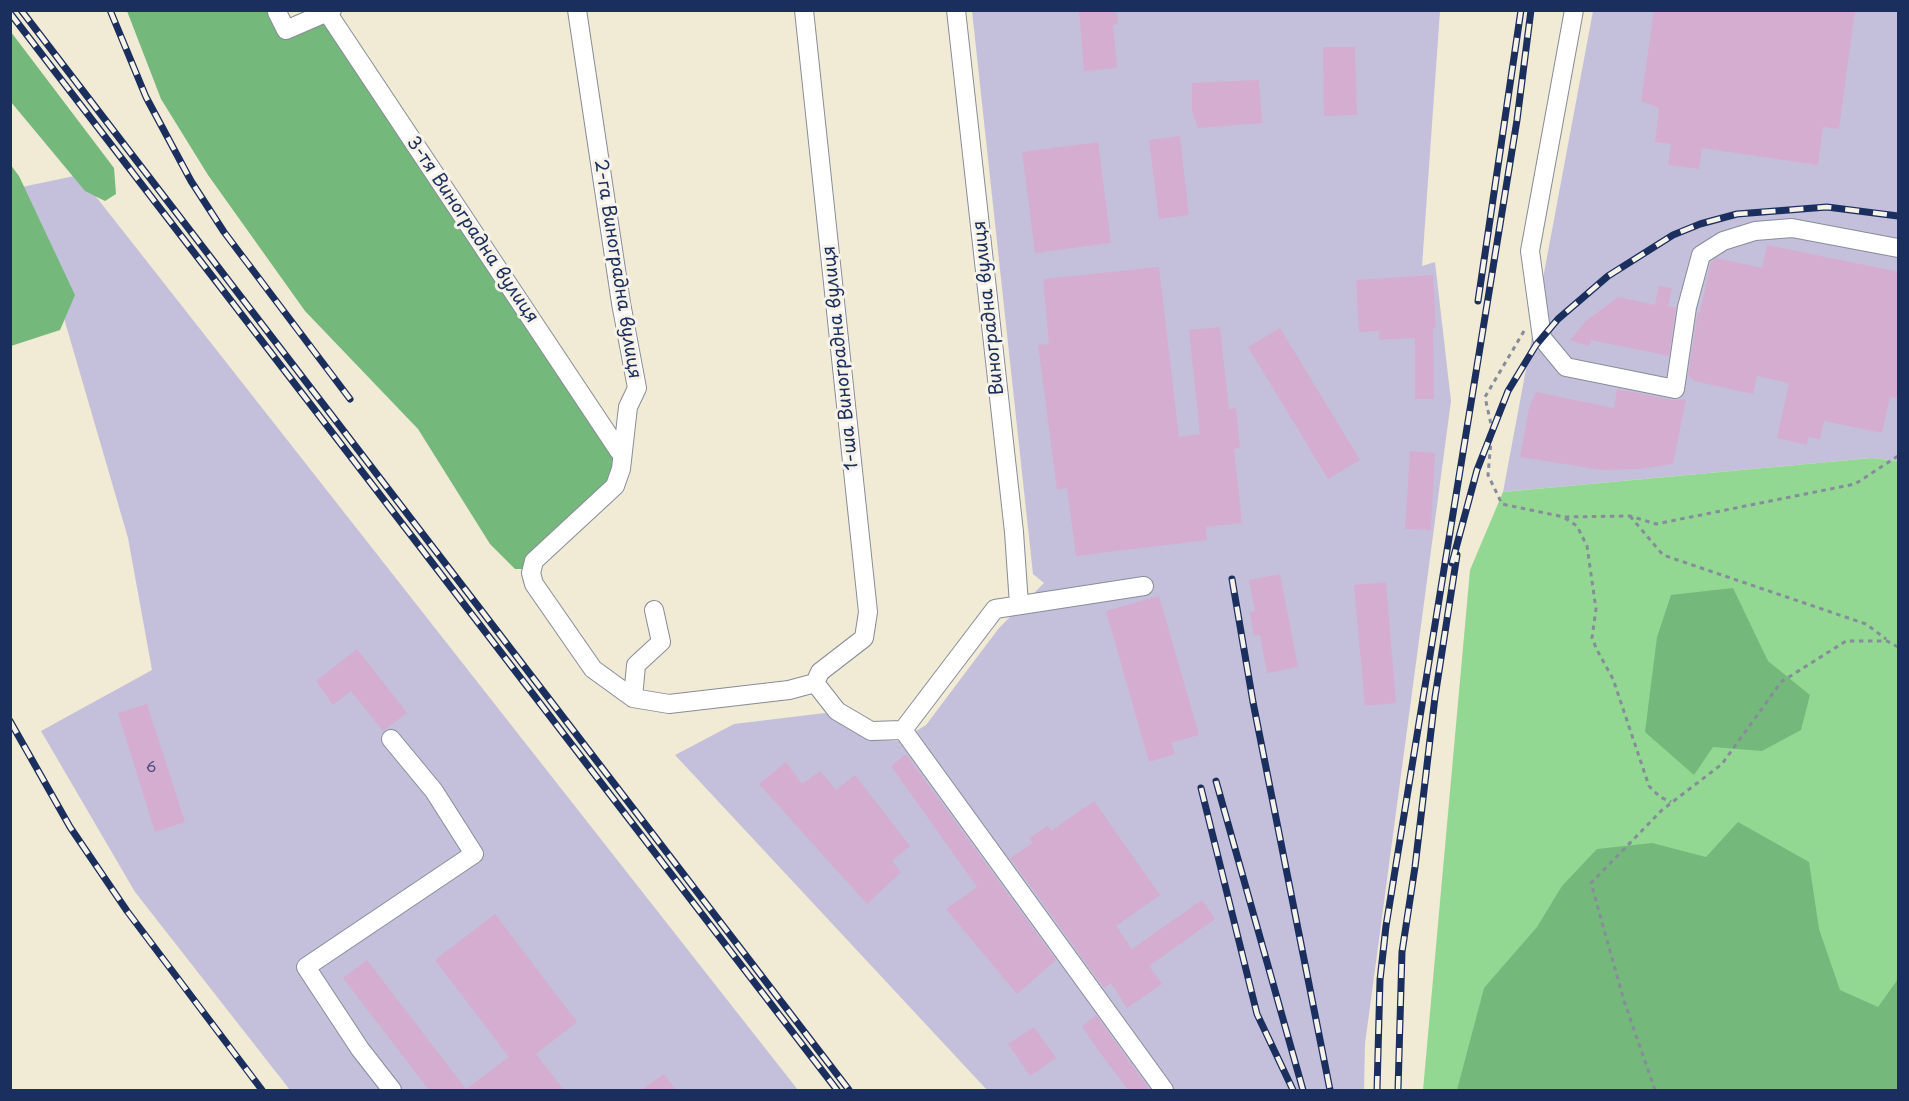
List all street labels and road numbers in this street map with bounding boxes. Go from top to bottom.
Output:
street label: 3-тя Виноградна вулиця [402,133,542,327]
street label: 2-га Виноградна вулиця [589,158,645,380]
street label: Виноградна вулиця [969,220,1009,396]
street label: 1-ша Виноградна вулиця [818,245,864,471]

